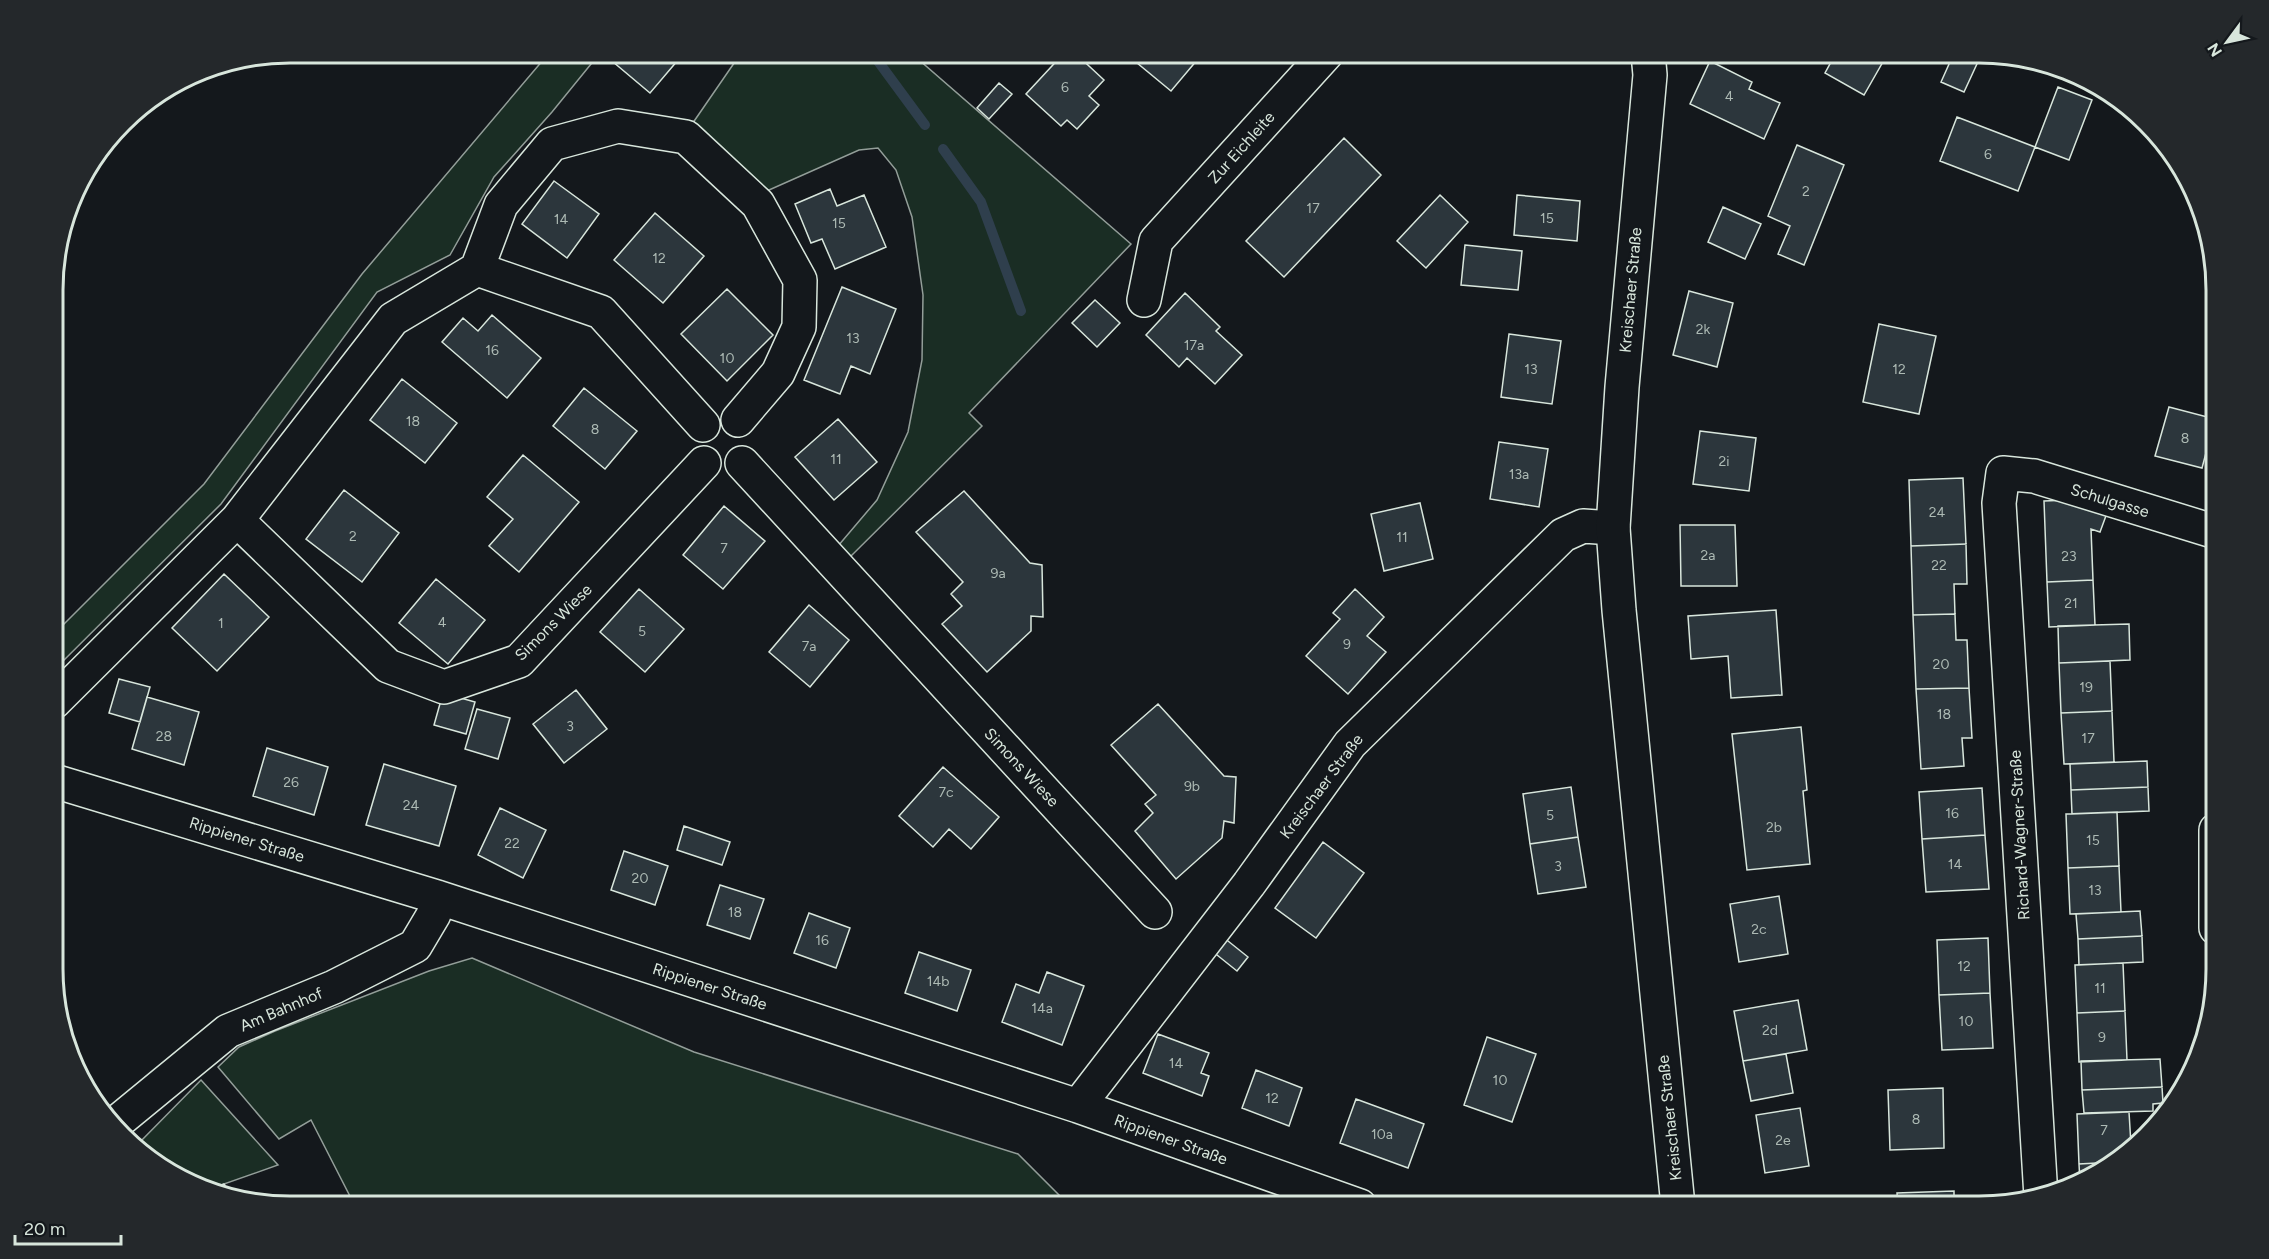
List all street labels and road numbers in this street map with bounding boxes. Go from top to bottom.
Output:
street label: Zur Eichleite [1204,107,1279,187]
street label: Kreischaer Straße [1616,226,1645,354]
street label: Schulgasse [2068,480,2152,521]
street label: Simons Wiese [511,580,596,665]
street label: Simons Wiese [980,724,1063,811]
street label: Kreischaer Straße [1276,730,1367,842]
street label: Richard-Wagner-Straße [2006,749,2033,920]
street label: Rippiener Straße [187,813,307,866]
street label: Rippiener Straße [650,959,770,1014]
street label: Am Bahnhof [237,983,326,1035]
street label: Kreischaer Straße [1653,1054,1686,1182]
street label: Rippiener Straße [1112,1110,1230,1169]

